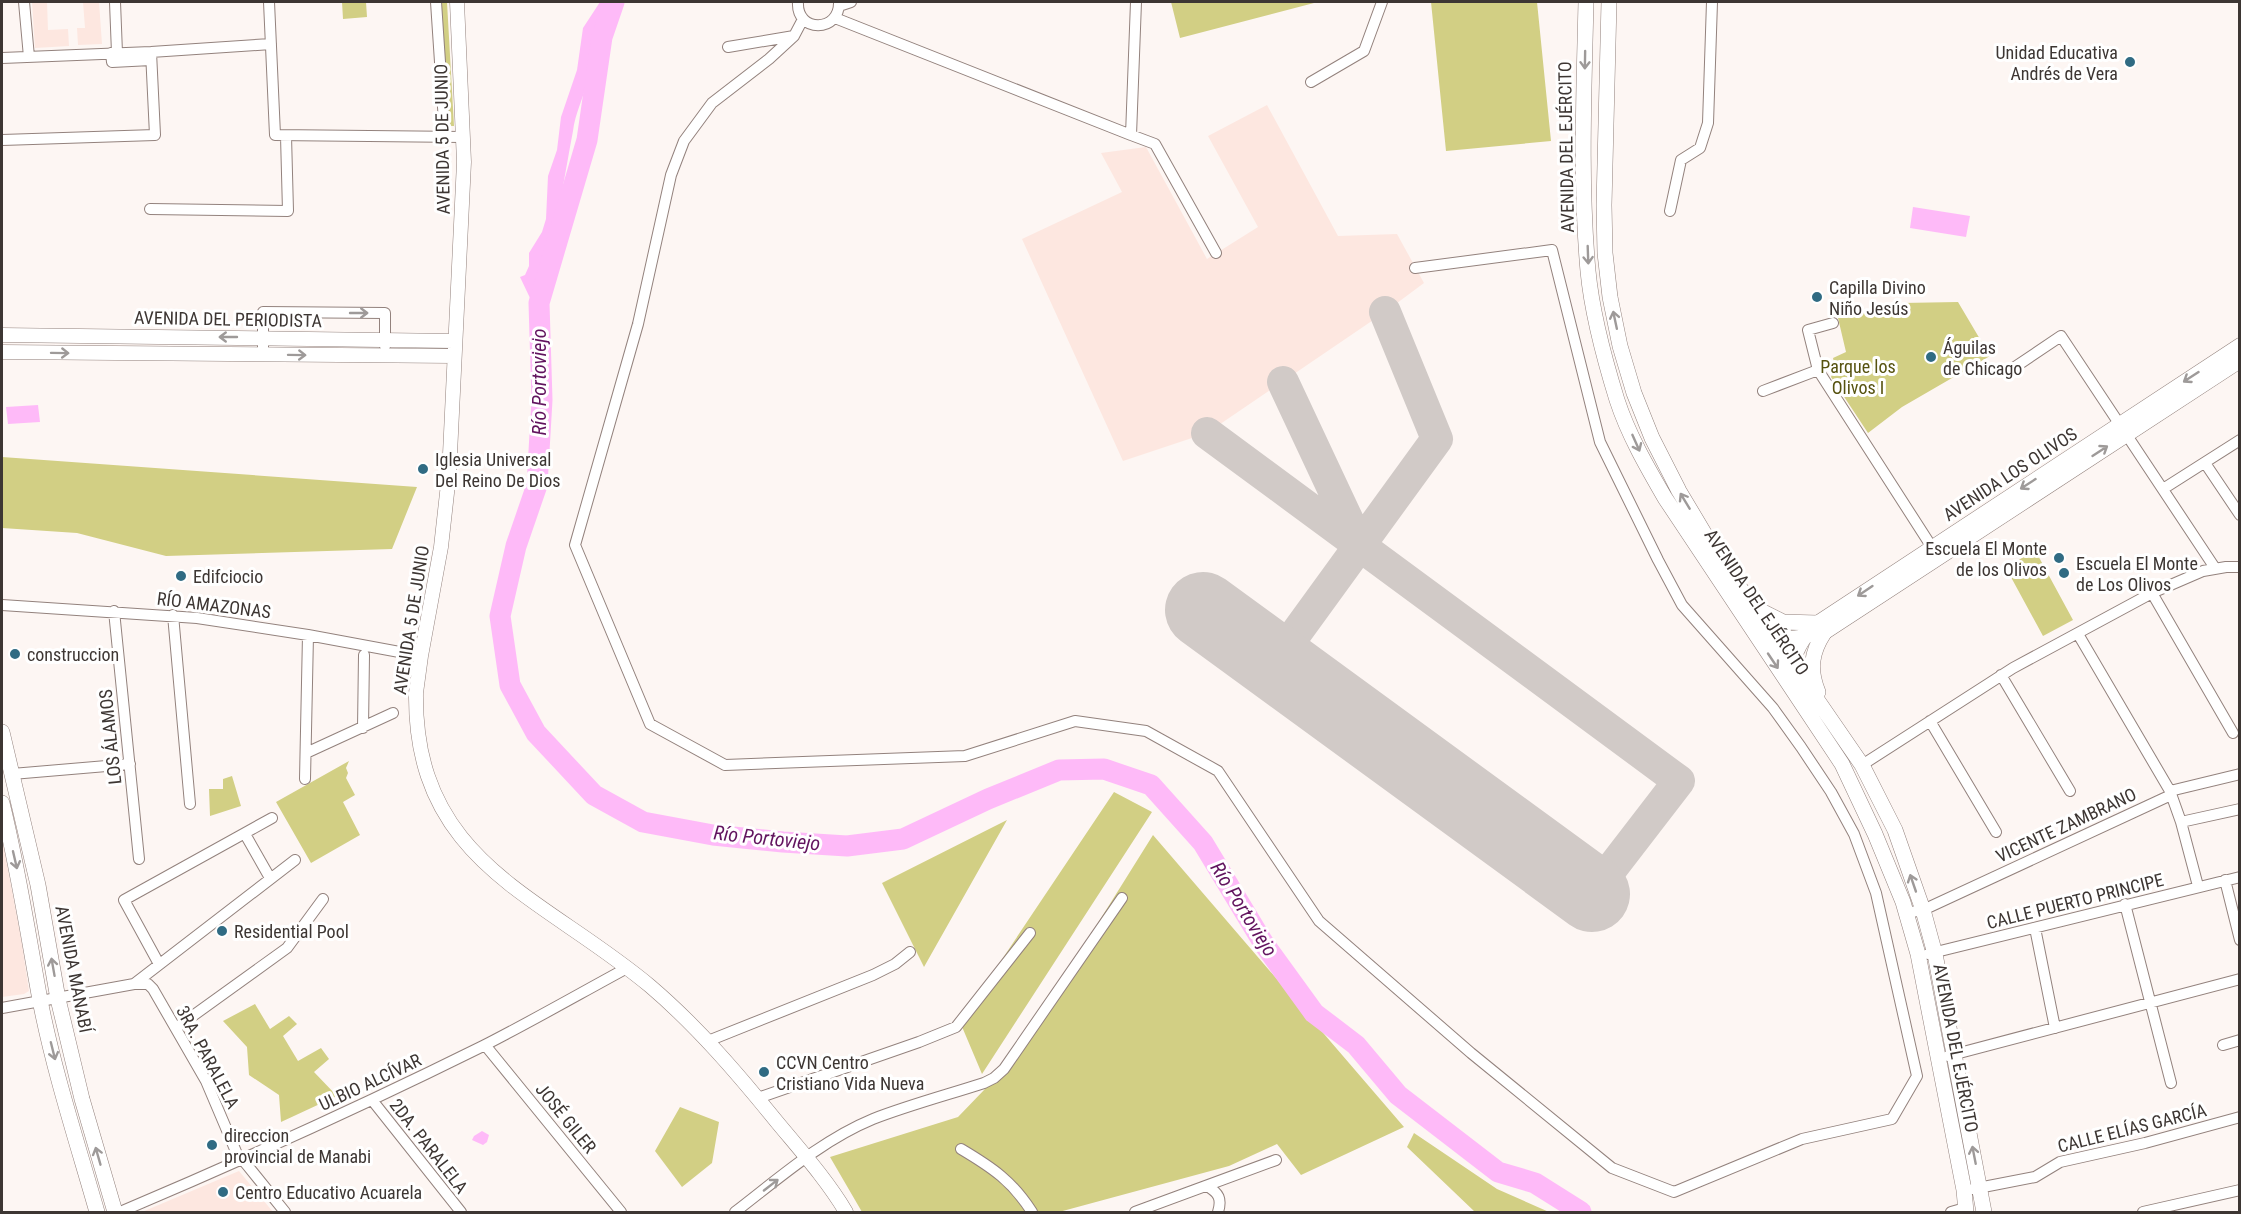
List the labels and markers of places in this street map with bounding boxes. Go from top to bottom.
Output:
place label: Unidad Educativa Andrés de Vera [1995,42,2118,84]
marker: Unidad Educativa Andrés de Vera [2123,55,2137,69]
place label: Capilla Divino Niño Jesús [1829,277,1926,319]
marker: Capilla Divino Niño Jesús [1810,290,1824,304]
place label: Águilas de Chicago [1943,337,2022,379]
marker: Águilas de Chicago [1924,350,1938,364]
place label: Iglesia Universal Del Reino De Dios [435,449,560,491]
marker: Iglesia Universal Del Reino De Dios [416,462,430,476]
place label: Escuela El Monte de los Olivos [1925,538,2047,580]
marker: Escuela El Monte de los Olivos [2052,551,2066,565]
place label: Escuela El Monte de Los Olivos [2076,553,2198,595]
place label: Edifciocio [193,566,263,587]
marker: Escuela El Monte de Los Olivos [2057,566,2071,580]
marker: Edifciocio [174,569,188,583]
place label: construccion [27,644,119,665]
marker: construccion [8,647,22,661]
place label: Residential Pool [234,921,349,942]
marker: Residential Pool [215,924,229,938]
place label: CCVN Centro Cristiano Vida Nueva [776,1052,924,1094]
marker: CCVN Centro Cristiano Vida Nueva [757,1065,771,1079]
place label: direccion provincial de Manabi [224,1125,371,1167]
marker: direccion provincial de Manabi [205,1138,219,1152]
place label: Centro Educativo Acuarela [235,1182,422,1203]
marker: Centro Educativo Acuarela [216,1185,230,1199]

